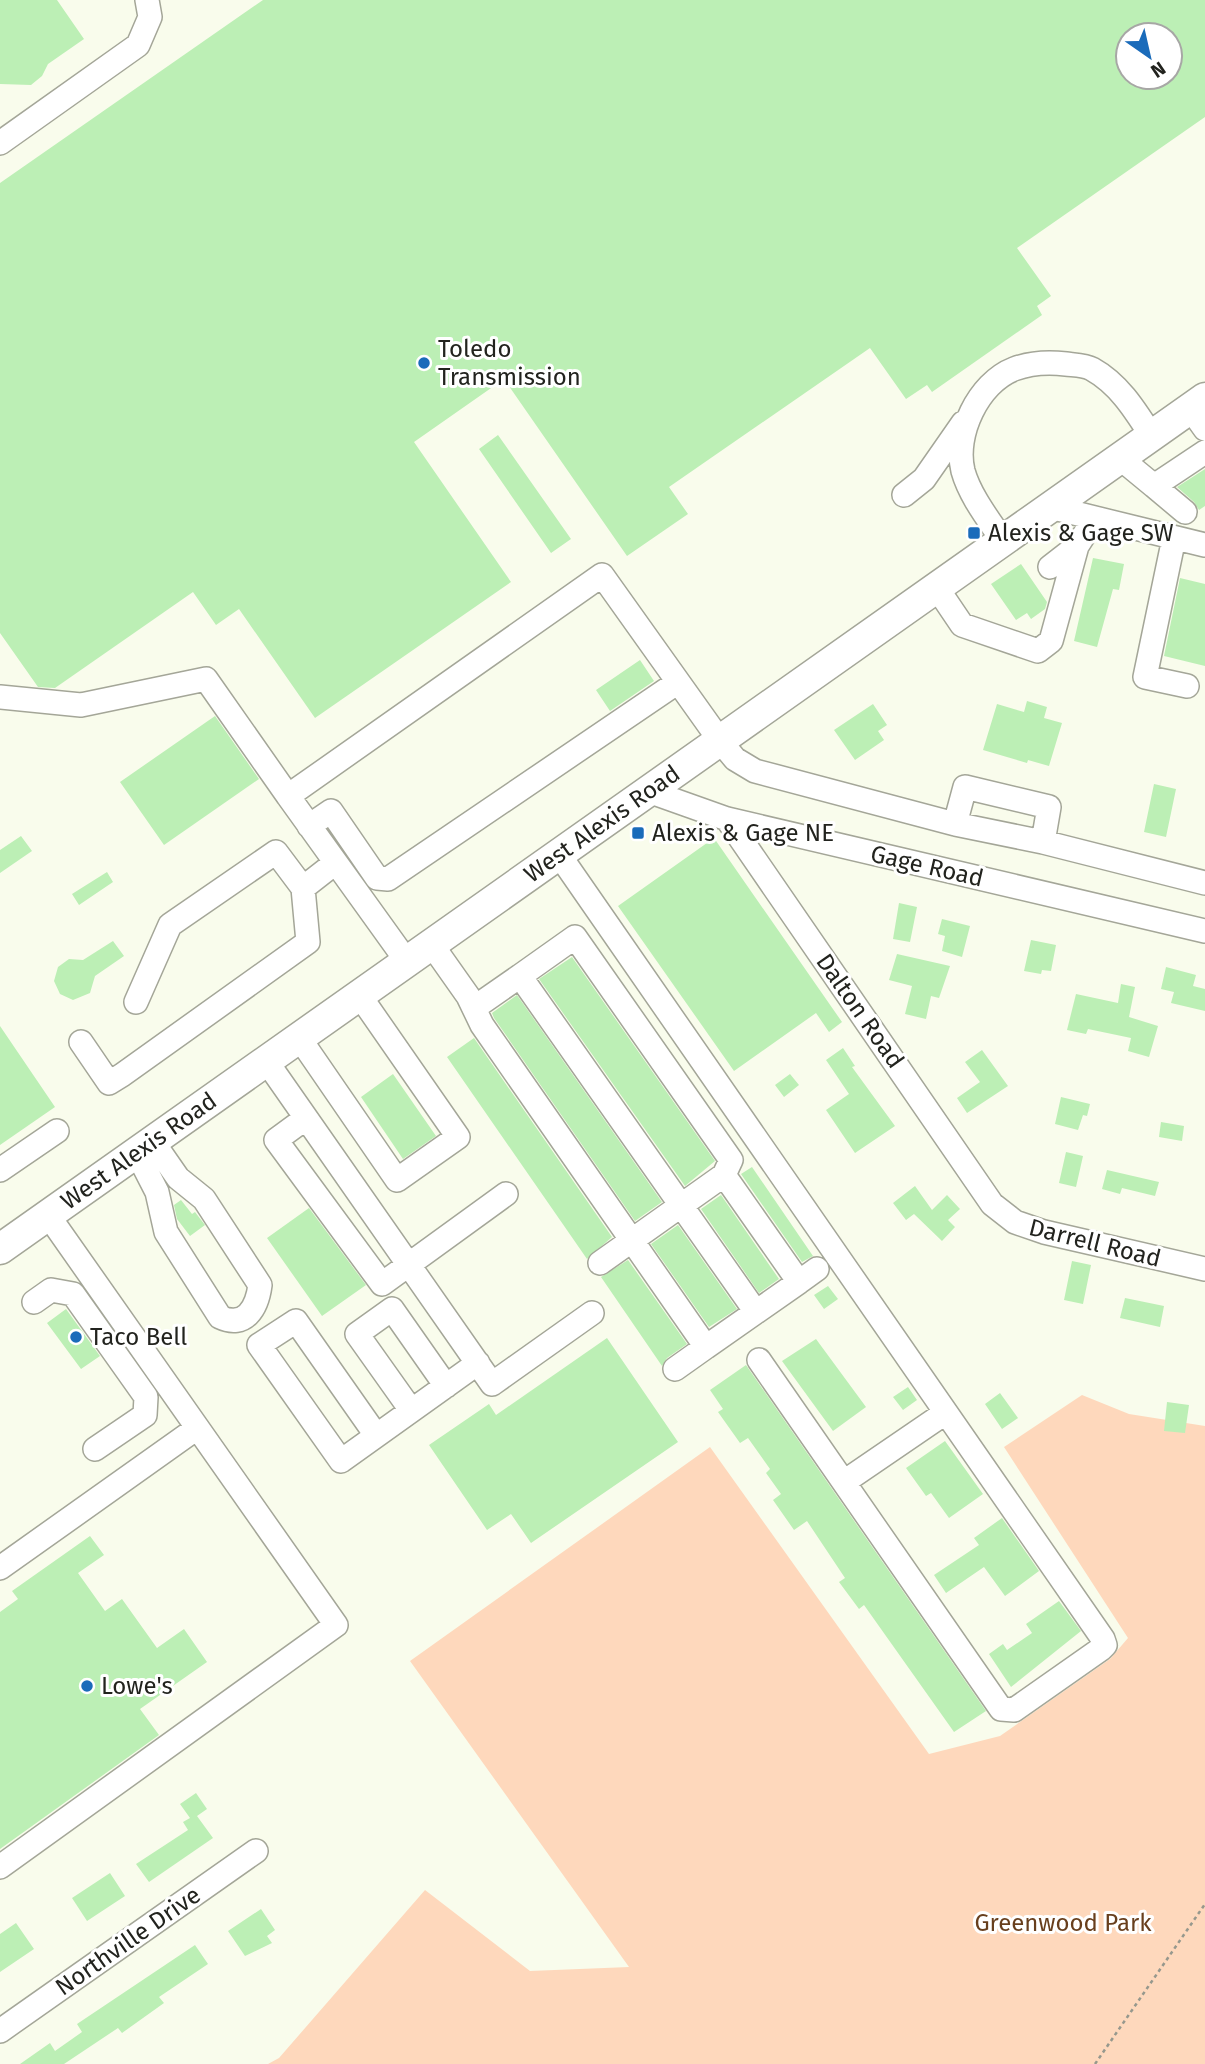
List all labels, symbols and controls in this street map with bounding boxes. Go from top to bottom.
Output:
north arrow [1114,21,1184,91]
text: N [1147,57,1170,83]
place label: Toledo Transmission [438,335,581,391]
marker: Toledo Transmission [416,355,432,371]
place label: Alexis & Gage SW [988,519,1174,547]
marker: Alexis & Gage SW [966,525,982,541]
street label: West Alexis Road [519,759,685,888]
place label: Alexis & Gage NE [652,819,834,847]
marker: Alexis & Gage NE [630,825,646,841]
street label: Gage Road [868,839,986,893]
street label: Dalton Road [810,948,910,1074]
street label: West Alexis Road [56,1086,222,1215]
street label: Darrell Road [1026,1213,1164,1273]
place label: Taco Bell [90,1323,187,1351]
marker: Taco Bell [68,1329,84,1345]
place label: Lowe's [101,1672,173,1700]
marker: Lowe's [79,1678,95,1694]
street label: Northville Drive [50,1881,206,2001]
park label: Greenwood Park [974,1909,1152,1937]

